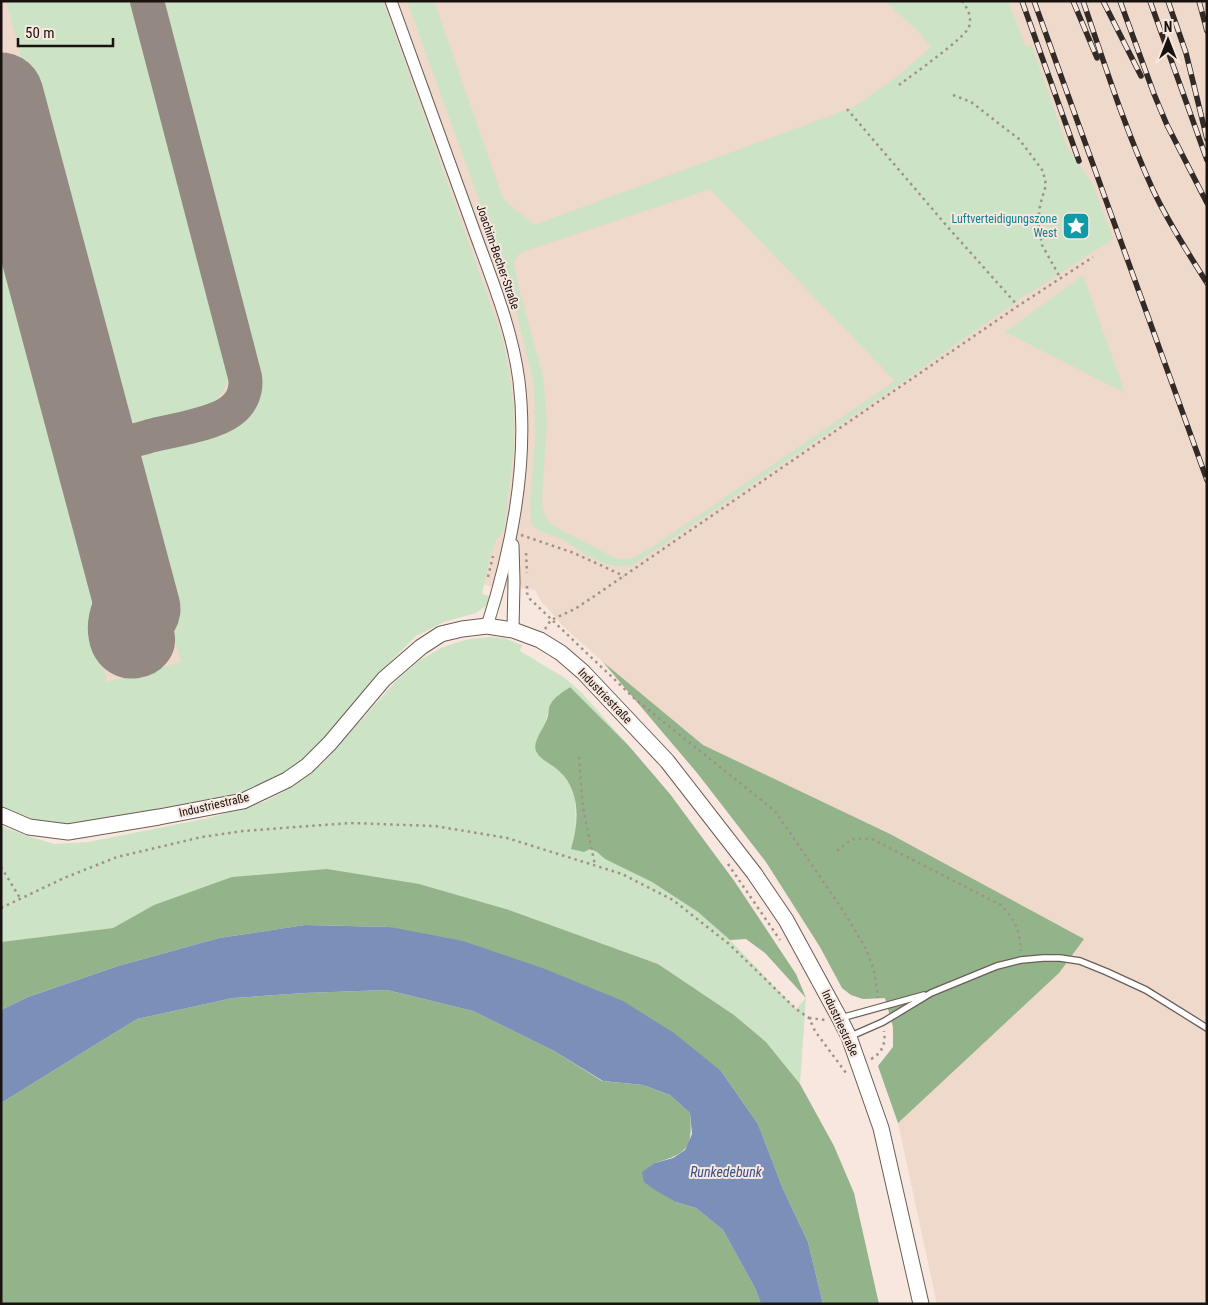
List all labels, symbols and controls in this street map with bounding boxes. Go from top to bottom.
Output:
scale bar [18,15,112,47]
north arrow [1143,15,1193,65]
text: N [1164,19,1172,35]
text: 50 m [25,24,55,42]
street label: Joachim-Becher-Straße [473,203,523,312]
place icon: Luftverteidigungszone West [1061,211,1091,241]
place label: Luftverteidigungszone West [952,212,1057,240]
street label: Industriestraße [575,665,635,727]
street label: Industriestraße [177,790,251,820]
street label: Industriestraße [819,988,862,1059]
water label: Runkedebunk [690,1164,763,1180]

